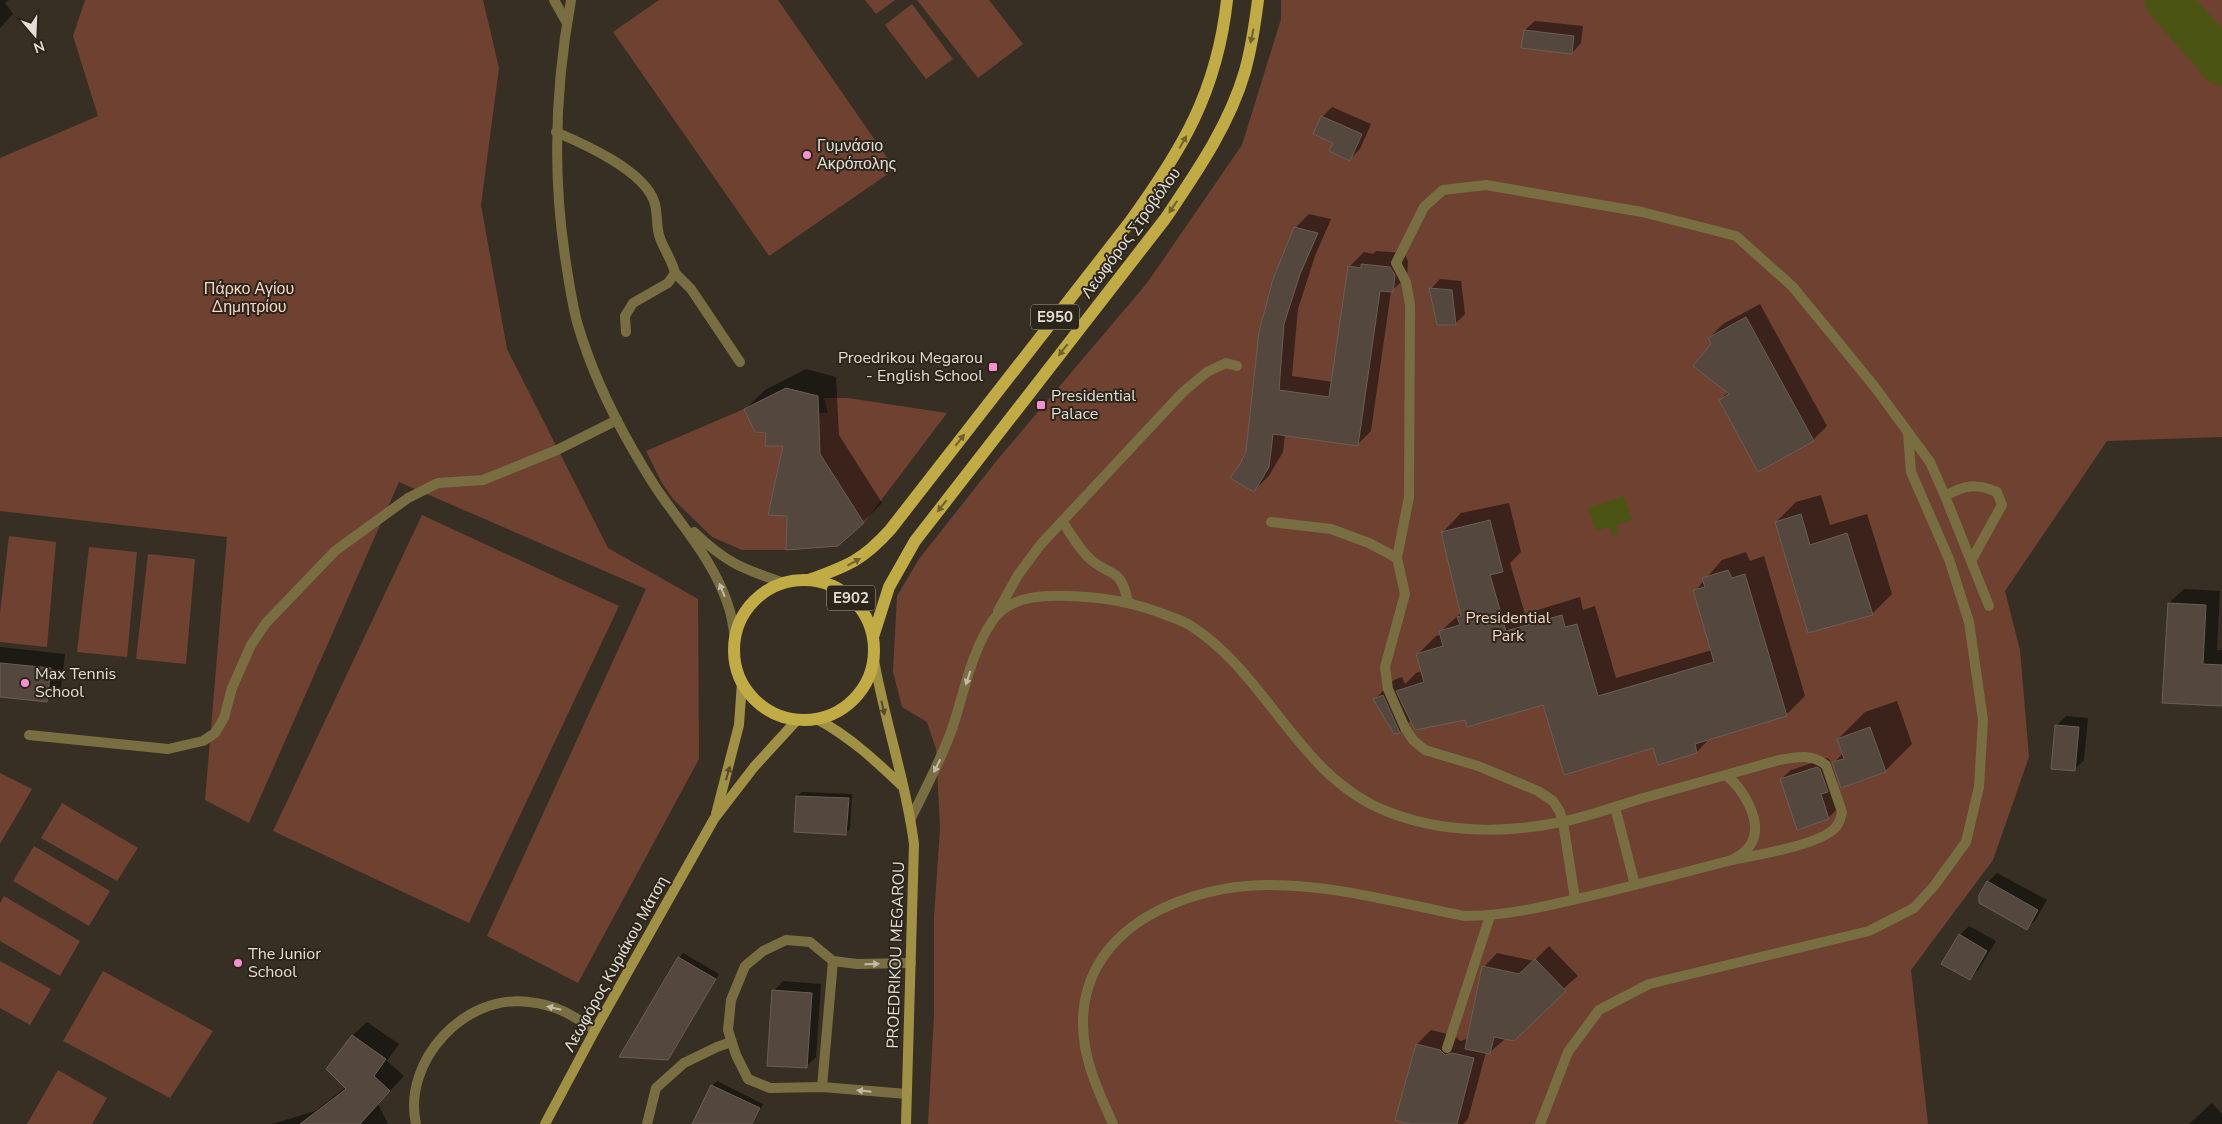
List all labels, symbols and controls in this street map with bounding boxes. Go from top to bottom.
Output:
north arrow [10,10,60,60]
one-way arrow [1248,28,1256,44]
text: N [31,36,47,58]
place label: Γυμνάσιο Ακρόπολης [817,135,897,175]
one-way arrow [1178,136,1187,149]
marker: Γυμνάσιο Ακρόπολης [801,149,813,161]
street label: Λεωφόρος Στροβόλου [1076,163,1186,303]
one-way arrow [1168,200,1178,214]
park label: Πάρκο Αγίου Δημητρίου [204,278,294,318]
road number: E950 [1031,304,1079,330]
one-way arrow [1058,343,1069,356]
place label: Proedrikou Megarou - English School [838,347,983,387]
marker: Proedrikou Megarou - English School [987,361,999,373]
place label: Presidential Palace [1051,385,1136,425]
marker: Presidential Palace [1035,399,1047,411]
one-way arrow [954,434,965,447]
one-way arrow [937,499,948,512]
one-way arrow [846,558,861,566]
one-way arrow [718,582,726,597]
road number: E902 [827,586,875,610]
park label: Presidential Park [1466,607,1551,647]
place label: Max Tennis School [35,663,116,703]
one-way arrow [964,671,972,686]
marker: Max Tennis School [19,677,31,689]
one-way arrow [879,701,887,716]
one-way arrow [933,759,941,774]
one-way arrow [724,765,732,780]
street label: PROEDRIKOU MEGAROU [882,861,910,1049]
street label: Λεωφόρος Κυριάκου Μάτση [558,872,674,1056]
place label: The Junior School [248,943,321,983]
marker: The Junior School [232,957,244,969]
one-way arrow [865,960,881,968]
one-way arrow [547,1004,562,1012]
one-way arrow [856,1087,872,1095]

